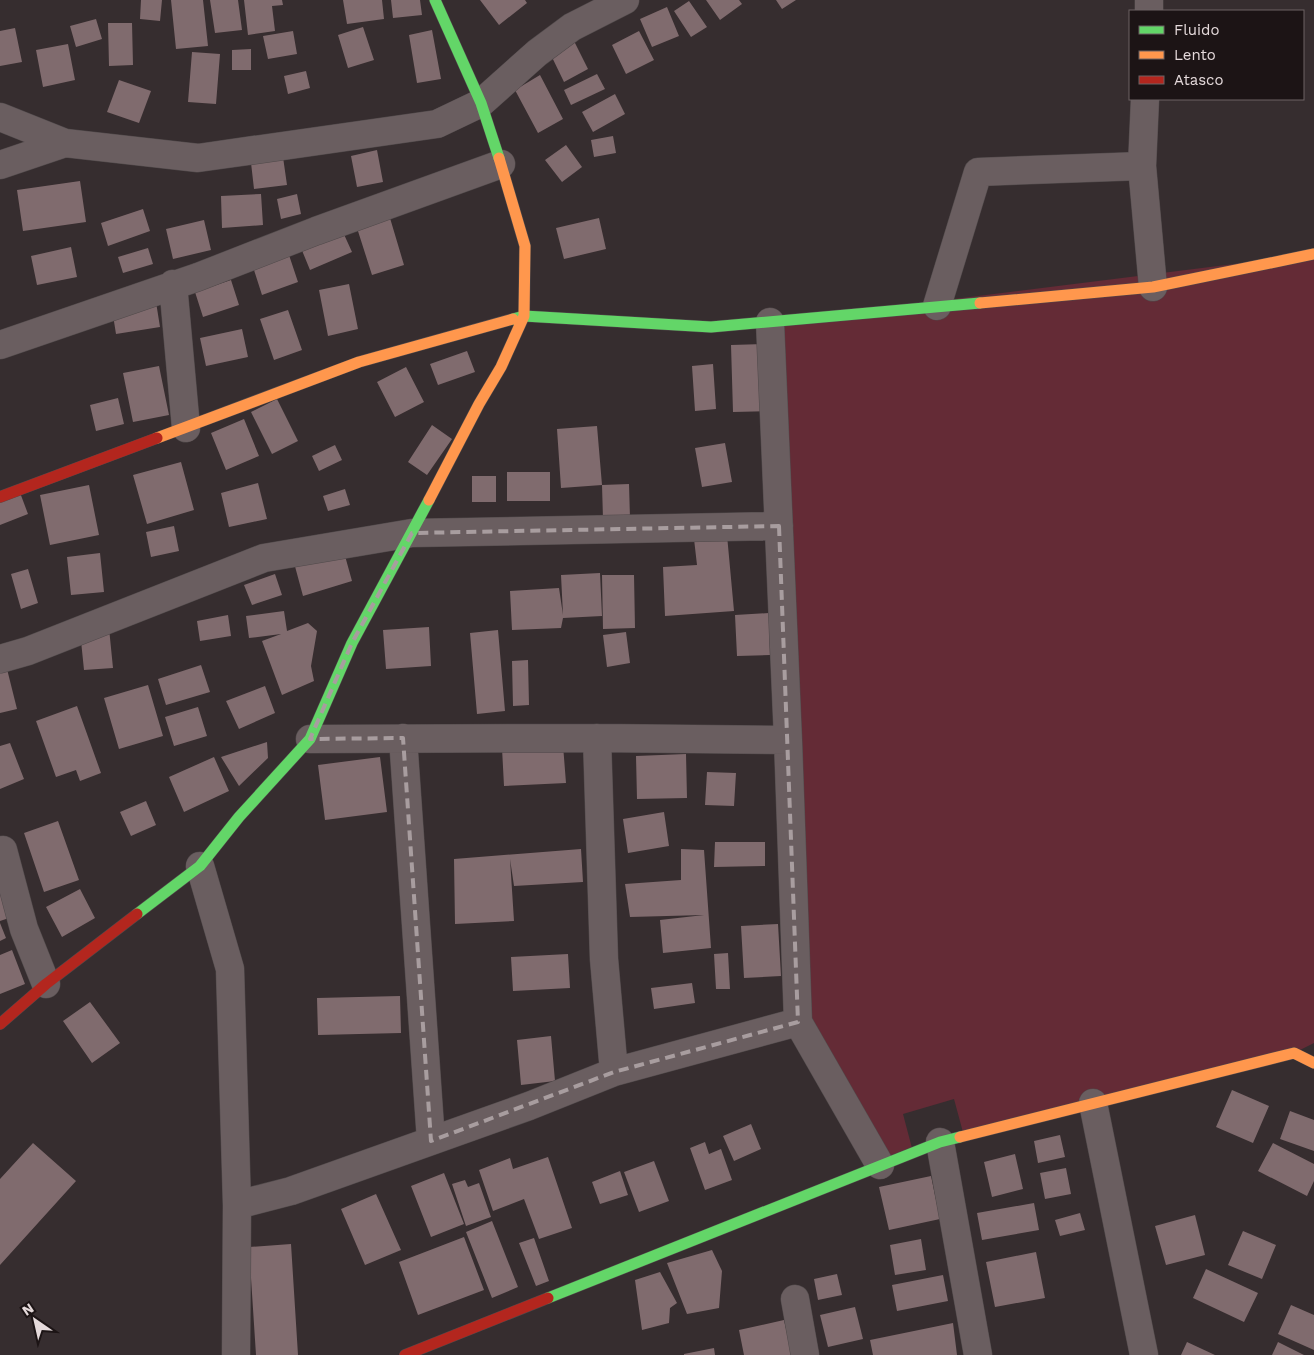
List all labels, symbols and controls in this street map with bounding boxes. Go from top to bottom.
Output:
legend [1129,10,1304,100]
text: Fluido [1174,21,1219,39]
text: Lento [1174,46,1216,64]
text: Atasco [1174,71,1223,89]
north arrow [10,1295,60,1345]
text: N [19,1300,37,1319]

